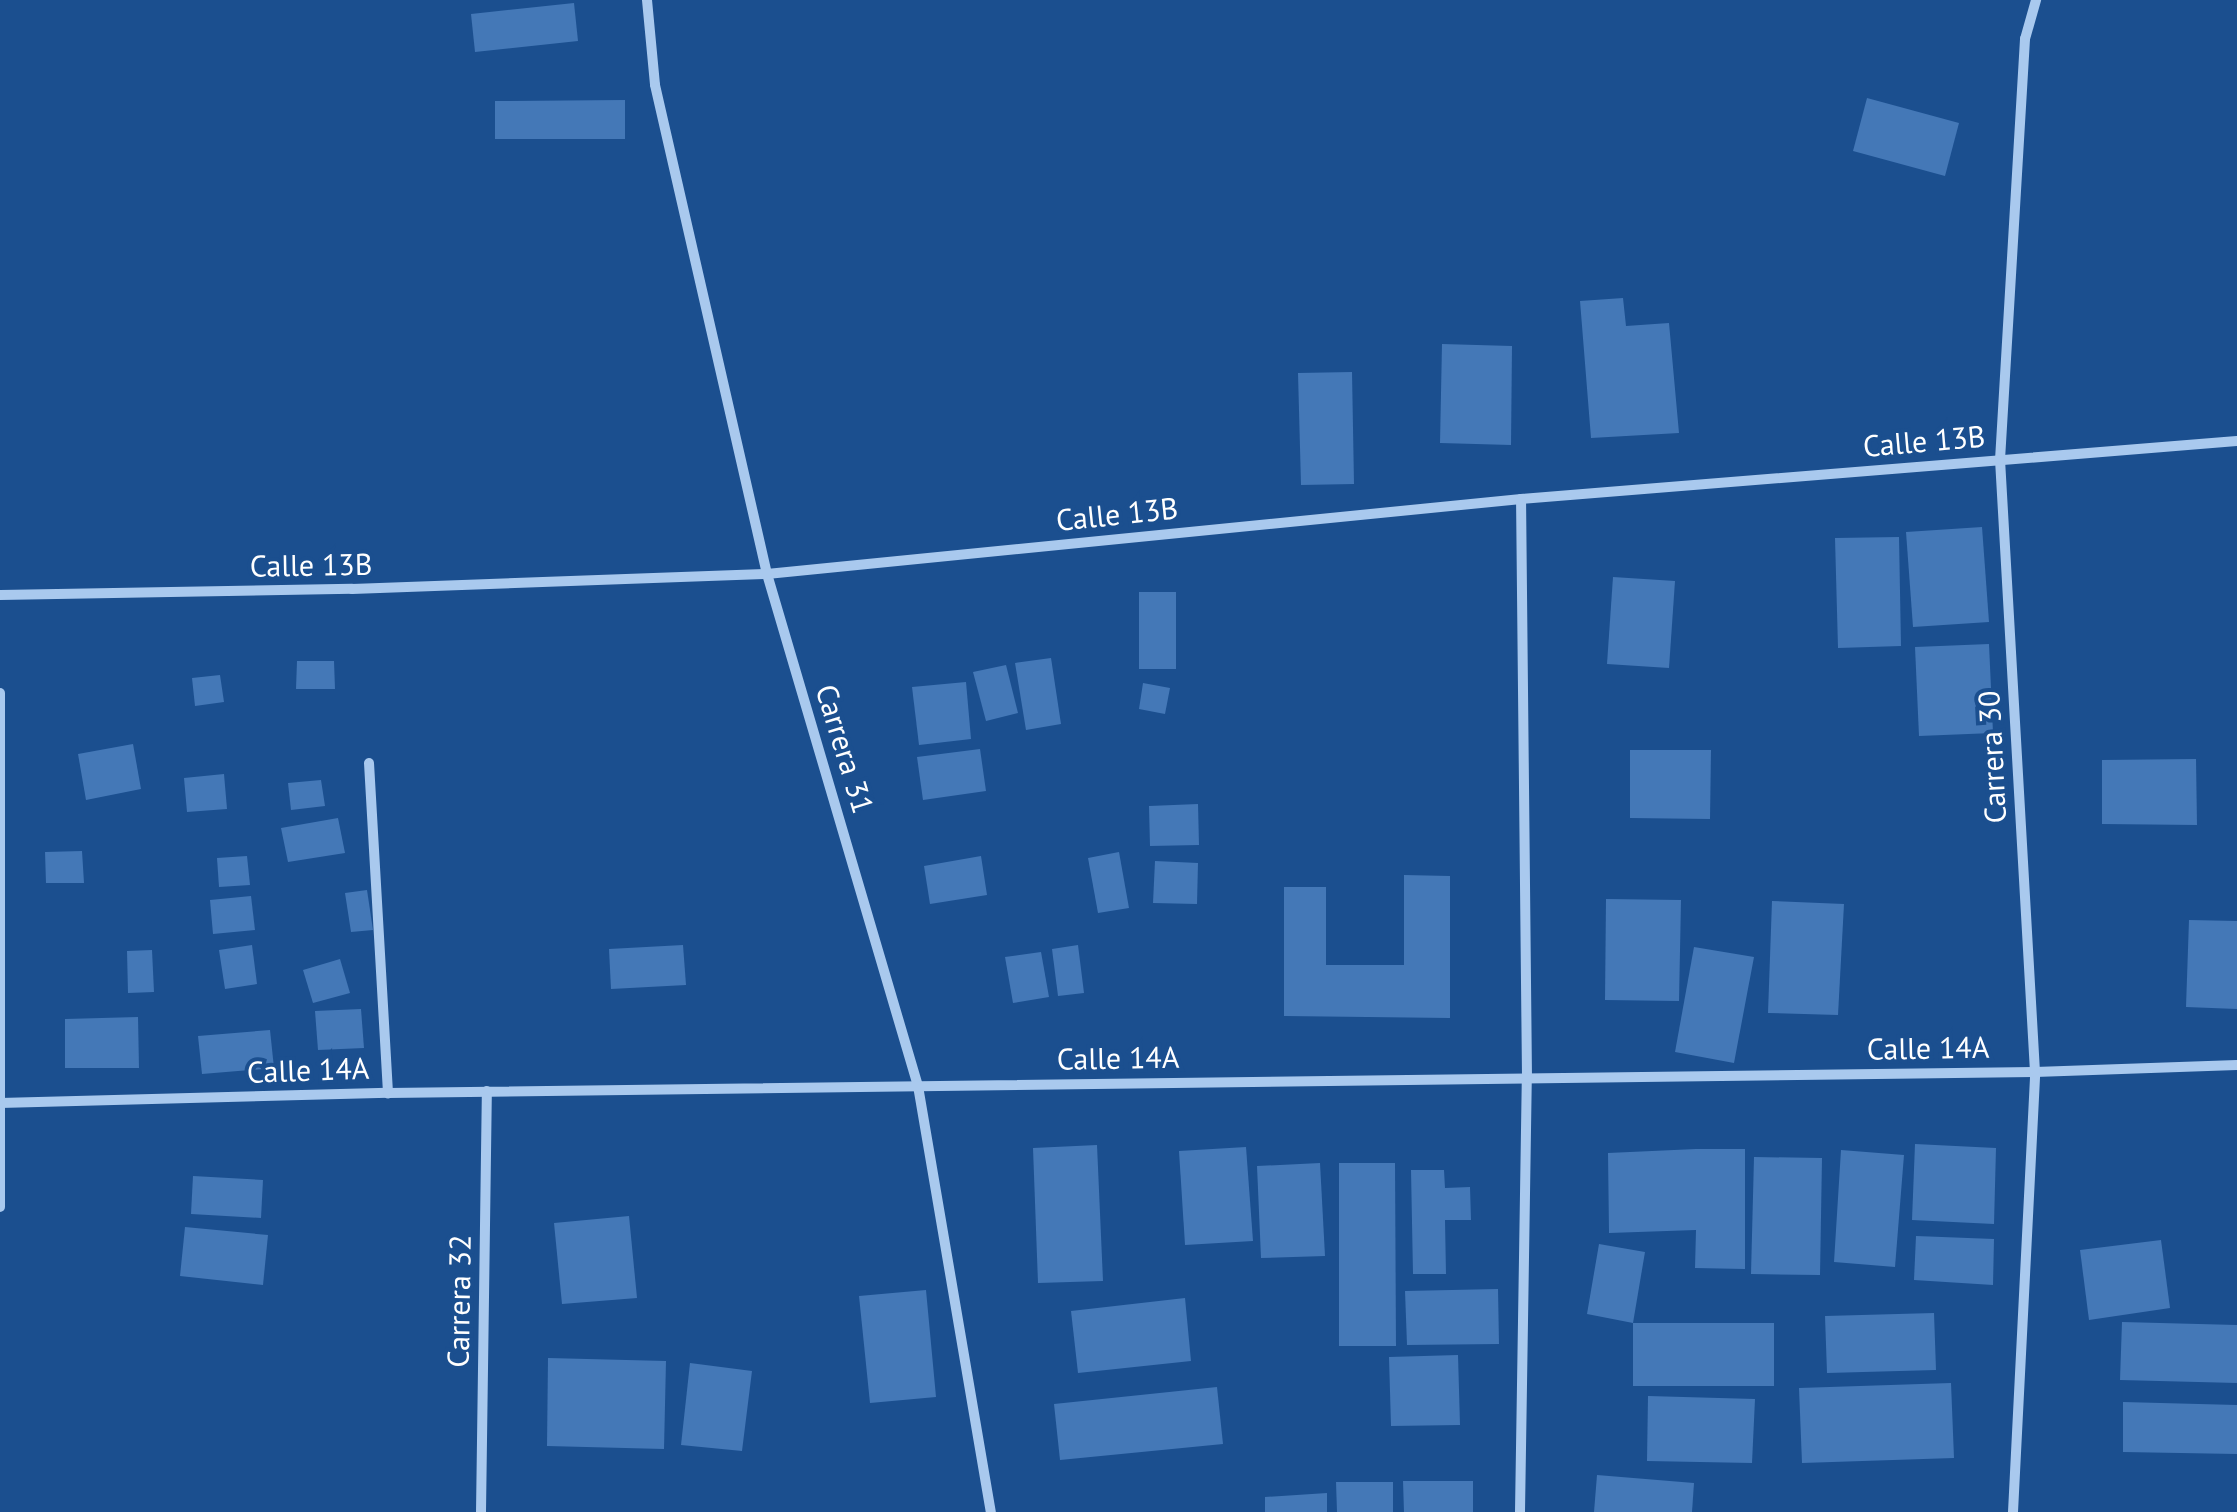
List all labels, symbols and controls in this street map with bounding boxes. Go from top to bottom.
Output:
street label: Calle 13B [1861,418,1987,464]
street label: Calle 13B [1054,490,1180,538]
street label: Calle 13B [249,546,373,584]
street label: Carrera 31 [808,680,882,818]
street label: Carrera 30 [1971,690,2013,824]
street label: Calle 14A [1866,1029,1990,1067]
street label: Calle 14A [1056,1039,1180,1077]
street label: Calle 14A [246,1050,370,1090]
street label: Carrera 32 [440,1234,478,1368]

